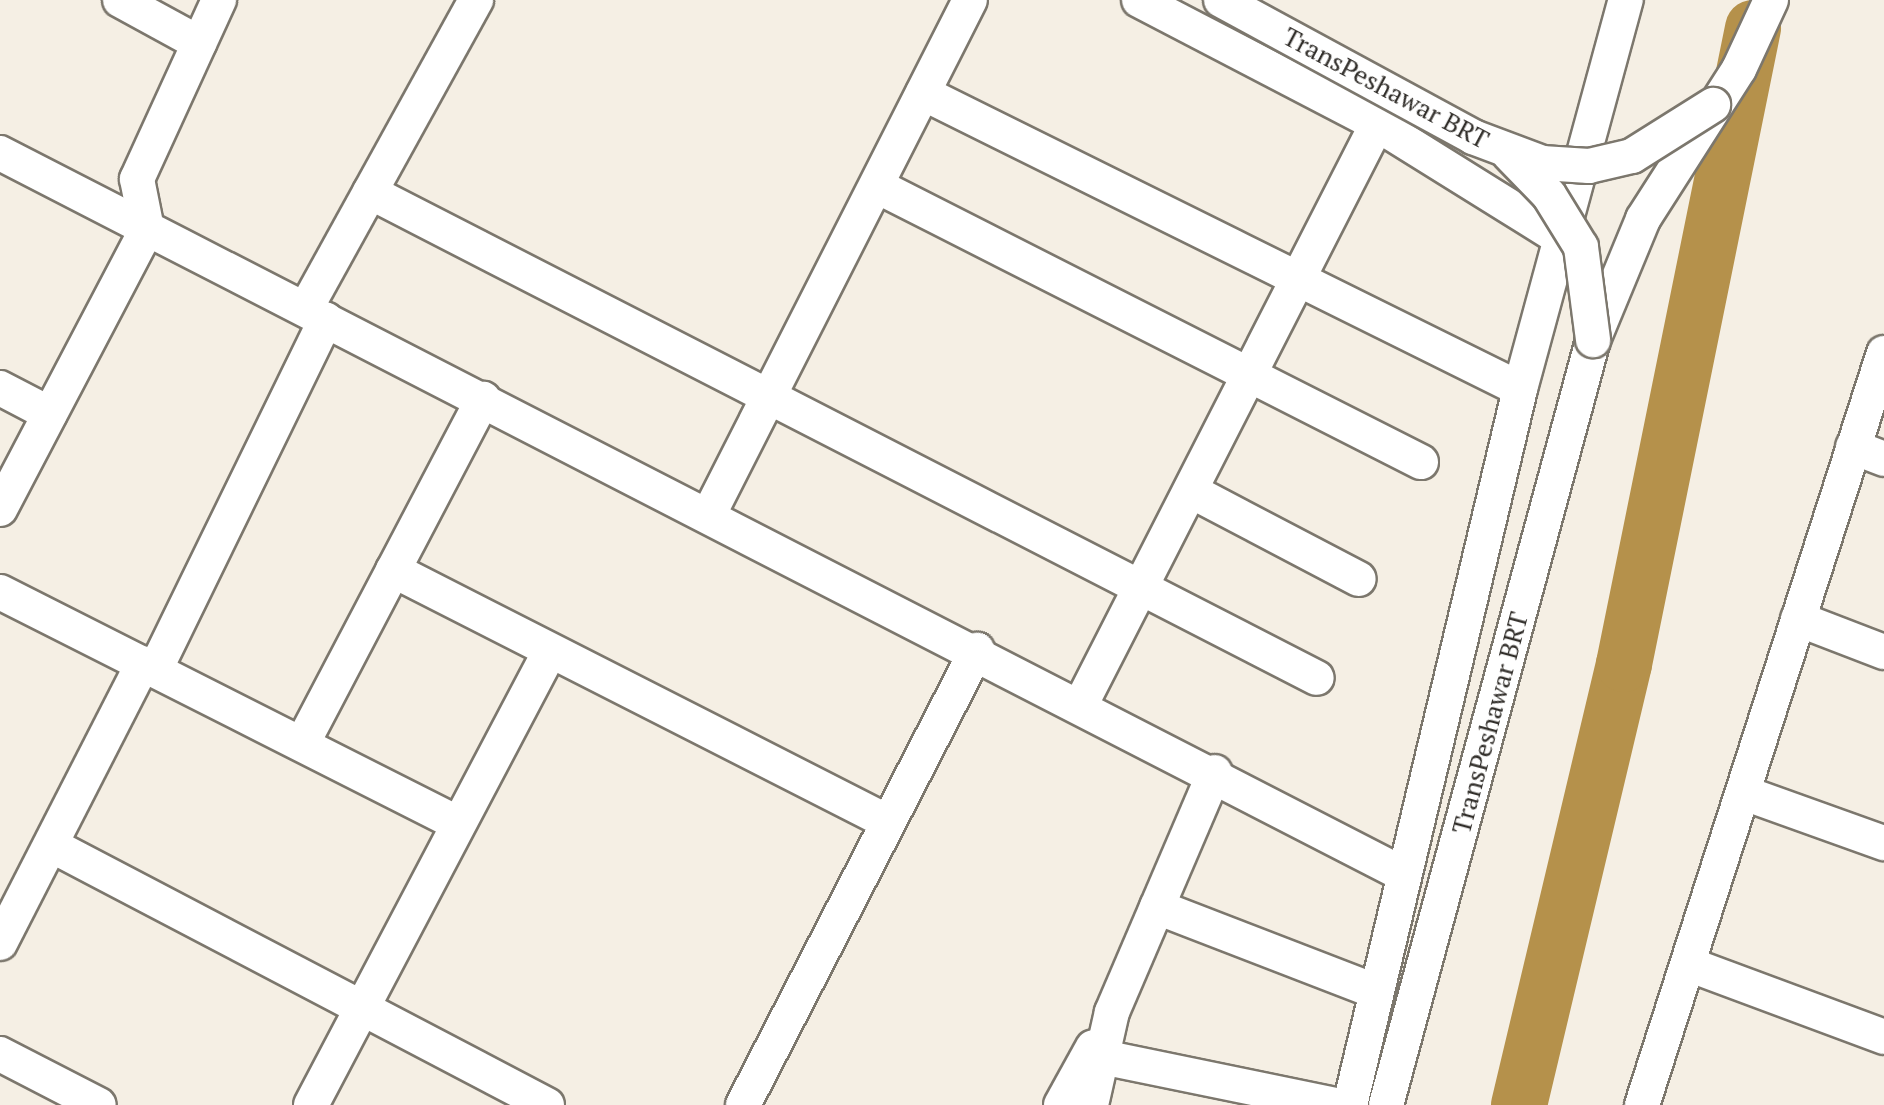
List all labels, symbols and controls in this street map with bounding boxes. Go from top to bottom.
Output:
street label: TransPeshawar BRT [1278,21,1494,155]
street label: TransPeshawar BRT [1445,609,1535,837]

